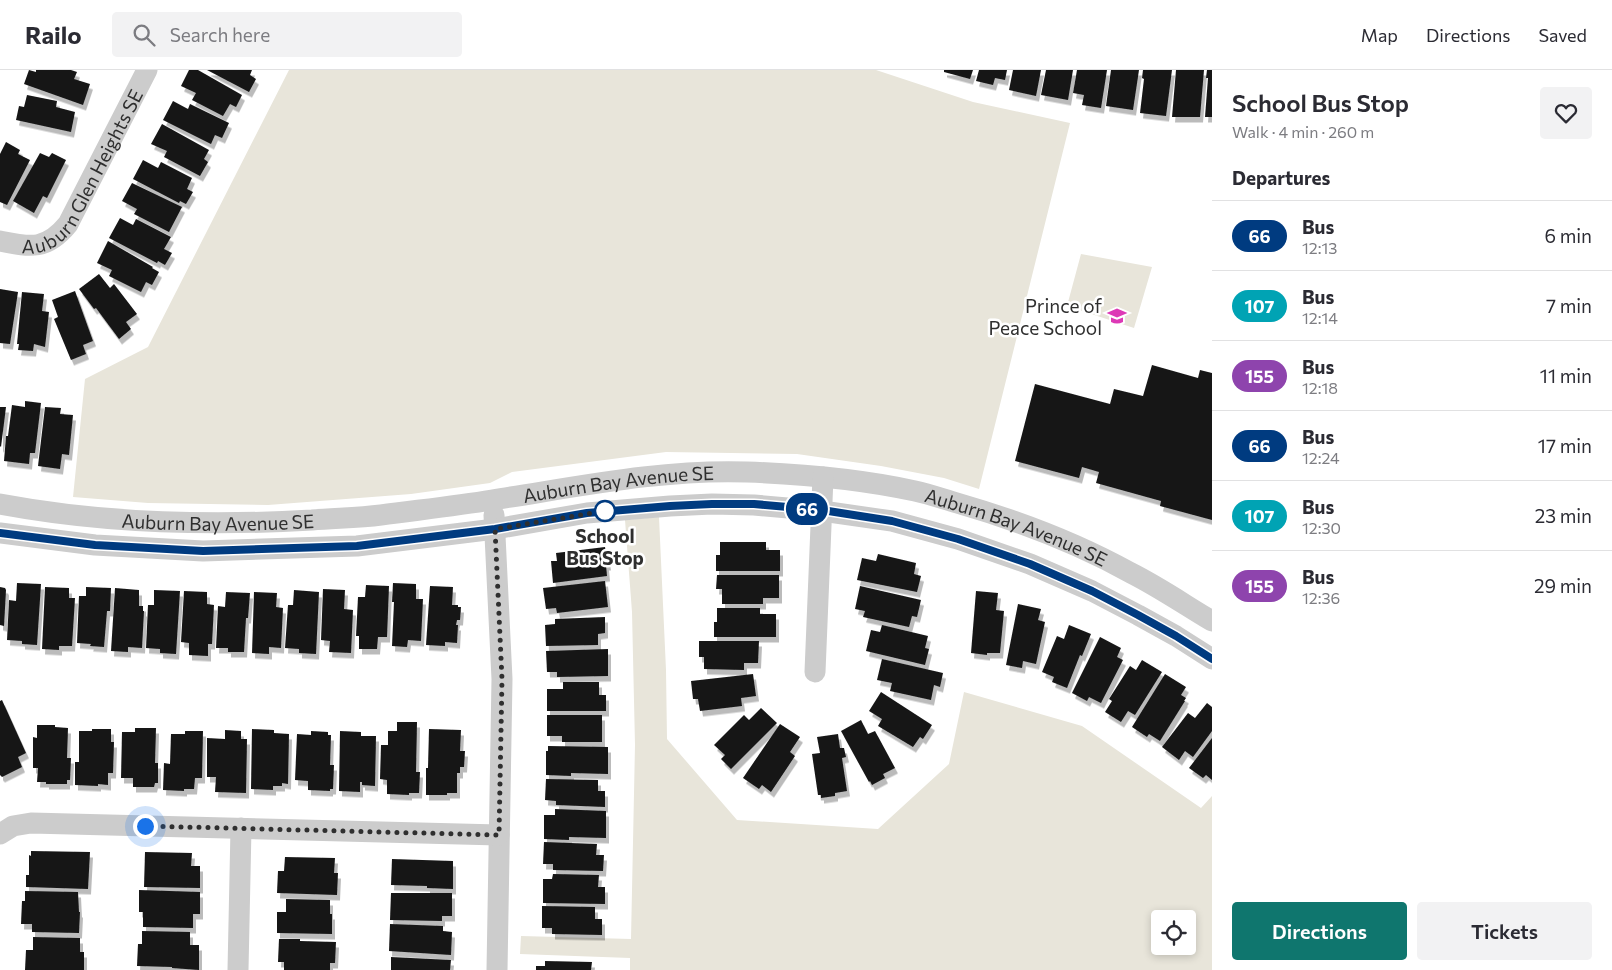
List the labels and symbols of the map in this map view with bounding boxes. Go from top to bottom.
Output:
street label: Auburn Glen Heights SE [21,85,147,257]
place label: Prince of Peace School [988,294,1102,339]
school or university icon: Prince of Peace School [1106,305,1128,327]
street label: Auburn Bay Avenue SE [521,460,714,506]
street label: Auburn Bay Avenue SE [923,483,1111,570]
line badge: 66 [784,493,830,525]
marker: School Bus Stop [594,500,616,522]
street label: Auburn Bay Avenue SE [121,508,315,534]
place label: School Bus Stop [566,524,644,569]
your location [133,814,158,839]

